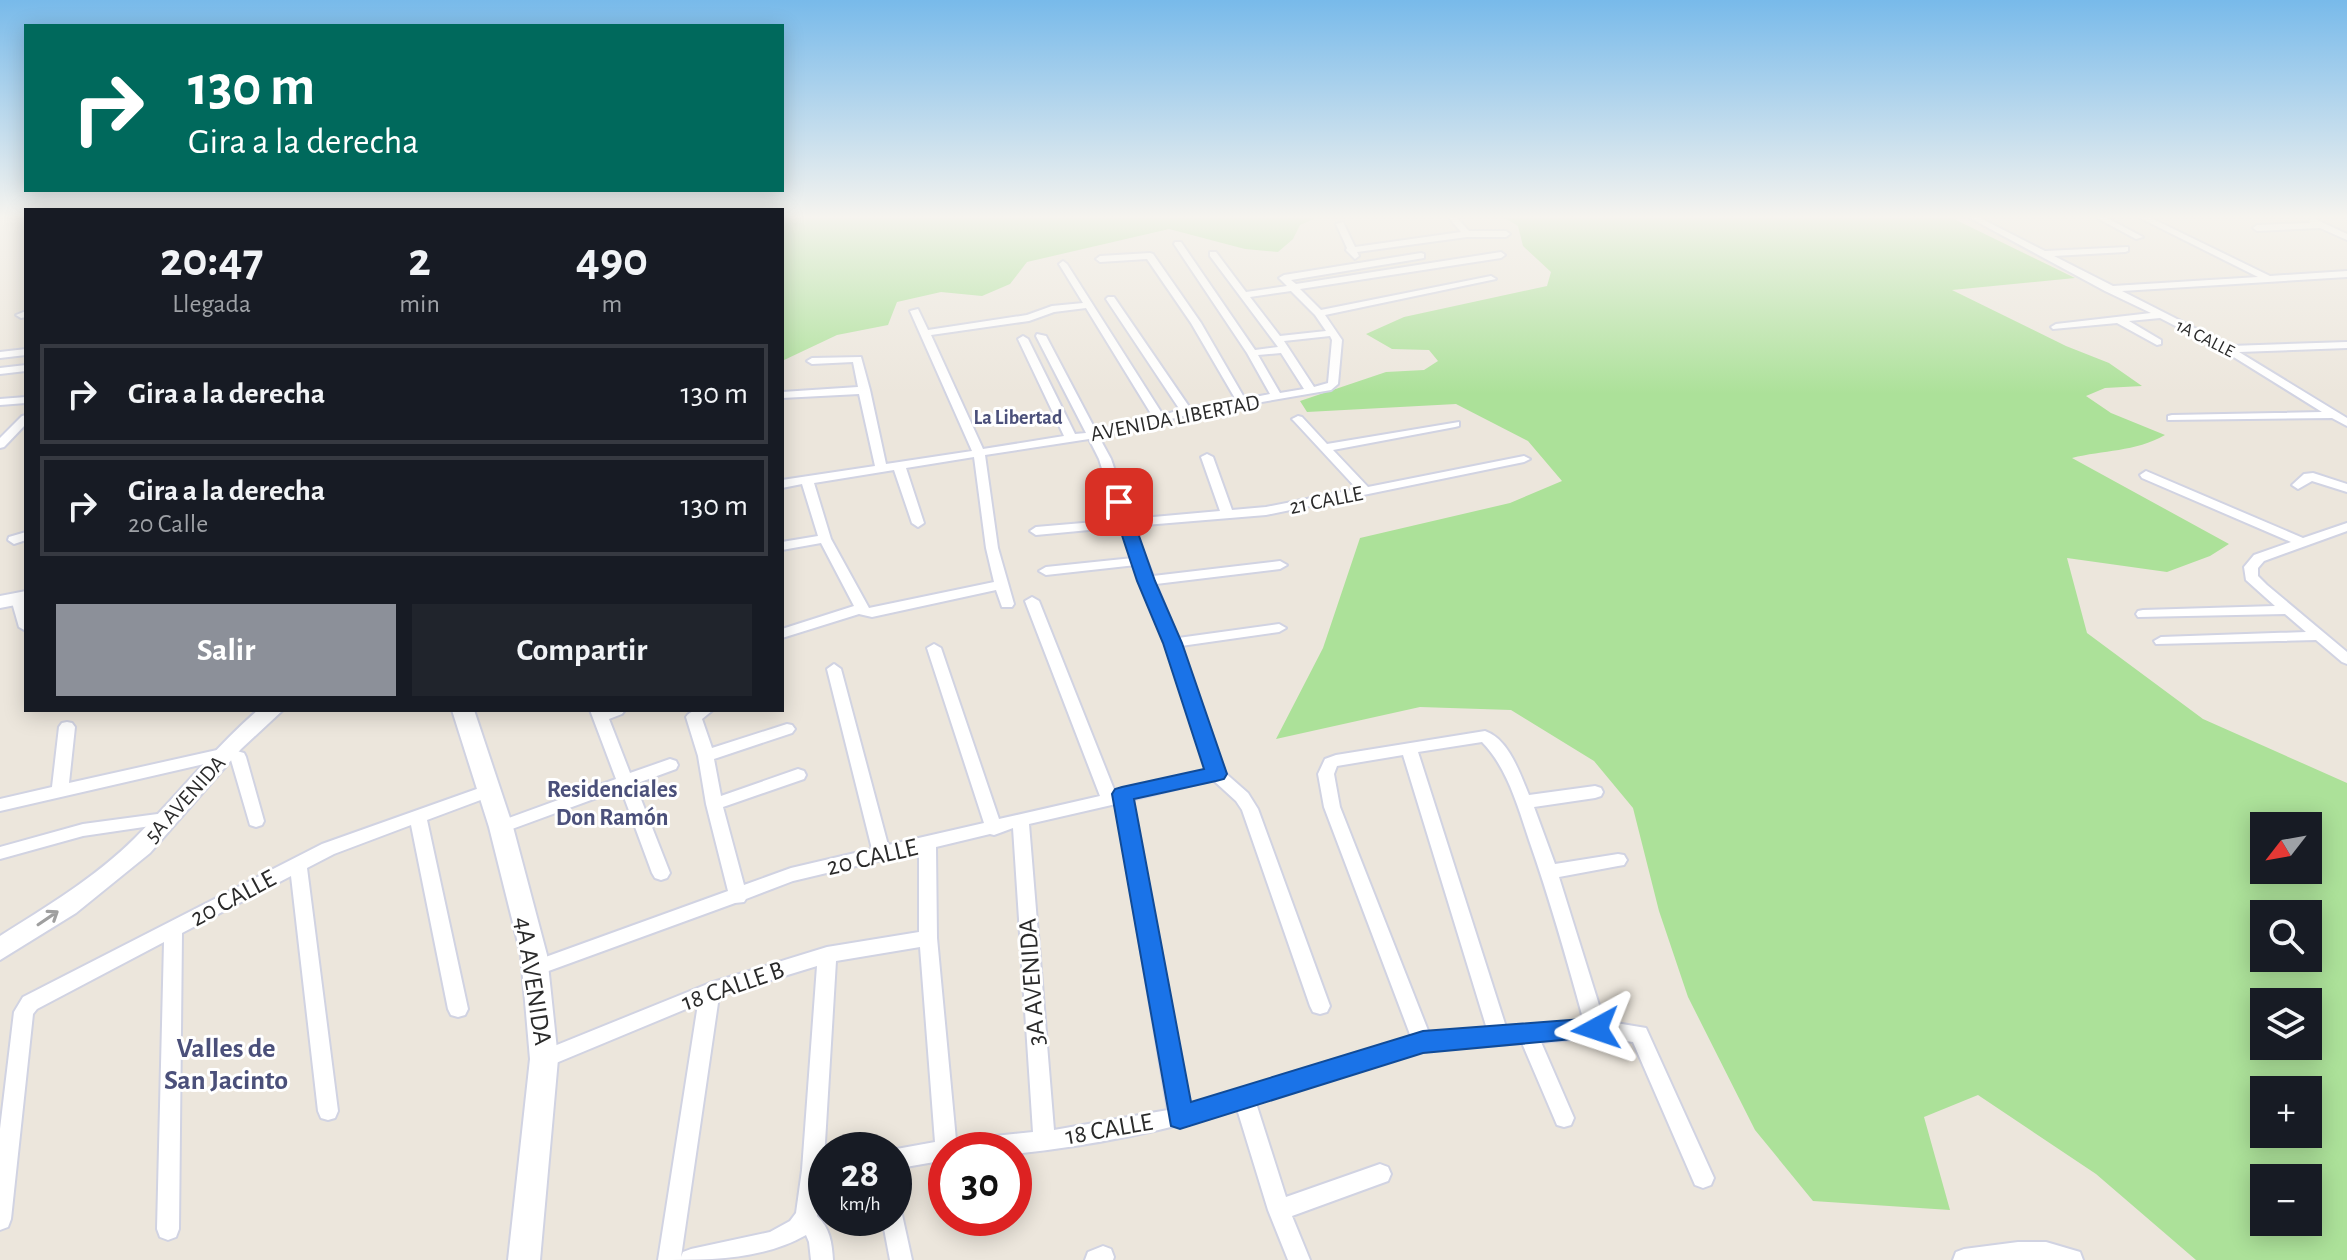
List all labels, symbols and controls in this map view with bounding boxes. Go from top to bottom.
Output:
icon: right [56,56,160,160]
text: 130 m [188,59,315,115]
text: Gira a la derecha [188,124,419,160]
text: 20:47 [160,237,263,285]
text: 2 [408,237,431,285]
text: 490 [576,237,648,285]
text: Llegada [172,291,251,317]
text: min [399,291,440,317]
text: m [602,291,622,317]
street label: 1A CALLE [2173,317,2237,361]
icon: right [60,372,104,416]
text: Gira a la derecha [128,379,325,409]
text: 130 m [681,379,748,409]
street label: AVENIDA LIBERTAD [1089,391,1261,445]
district label: La Libertad [973,408,1063,428]
pin [1085,468,1153,536]
text: Gira a la derecha [128,476,325,506]
icon: arrive [1097,480,1141,524]
street label: 21 CALLE [1287,482,1365,518]
icon: right [60,484,104,528]
text: 130 m [681,491,748,521]
text: 20 Calle [128,511,208,537]
button: Salir [56,604,396,696]
button: Compartir [412,604,752,696]
street label: 5A AVENIDA [141,751,230,847]
district label: Residenciales Don Ramón [547,778,677,830]
north arrow [2250,812,2322,884]
map controls [2250,812,2322,1236]
street label: 20 CALLE [824,834,920,880]
street label: 20 CALLE [186,865,280,931]
button: search [2250,900,2322,972]
one-way arrow [37,910,59,927]
street label: 4A AVENIDA [510,915,556,1047]
street label: 3A AVENIDA [1015,917,1049,1047]
street label: 18 CALLE B [678,956,788,1016]
position arrow [1554,987,1638,1071]
button: layers [2250,988,2322,1060]
district label: Valles de San Jacinto [164,1035,288,1095]
button: + [2250,1076,2322,1148]
street label: 18 CALLE [1063,1109,1155,1149]
speed limit sign: 30 [928,1132,1032,1236]
text: 28 [841,1154,879,1194]
button: − [2250,1164,2322,1236]
text: km/h [839,1194,881,1214]

